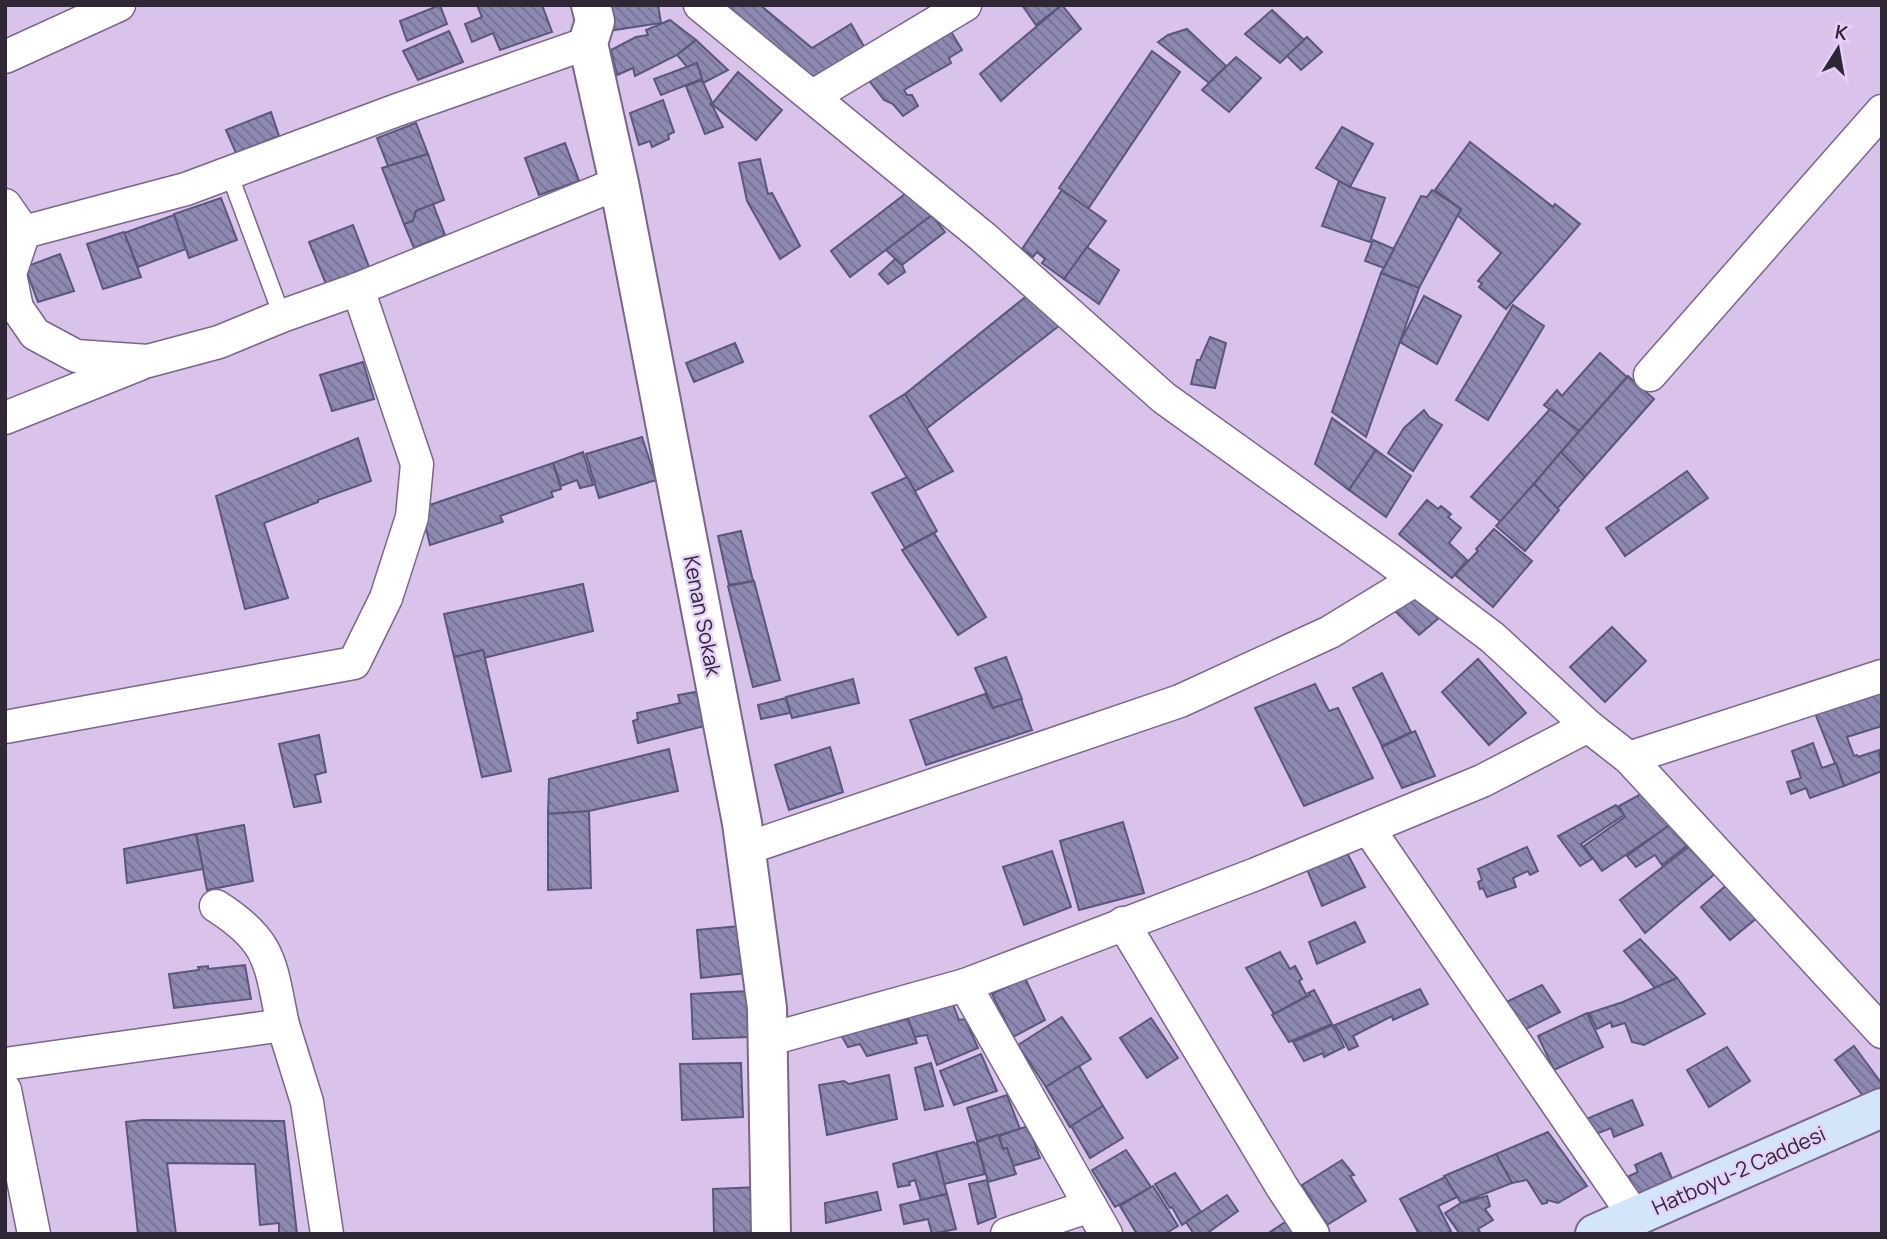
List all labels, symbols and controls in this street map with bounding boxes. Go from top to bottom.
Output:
north arrow [1803,14,1873,84]
text: K [1833,18,1850,46]
street label: Kenan Sokak [678,553,728,679]
street label: Hatboyu-2 Caddesi [1647,1119,1830,1221]

